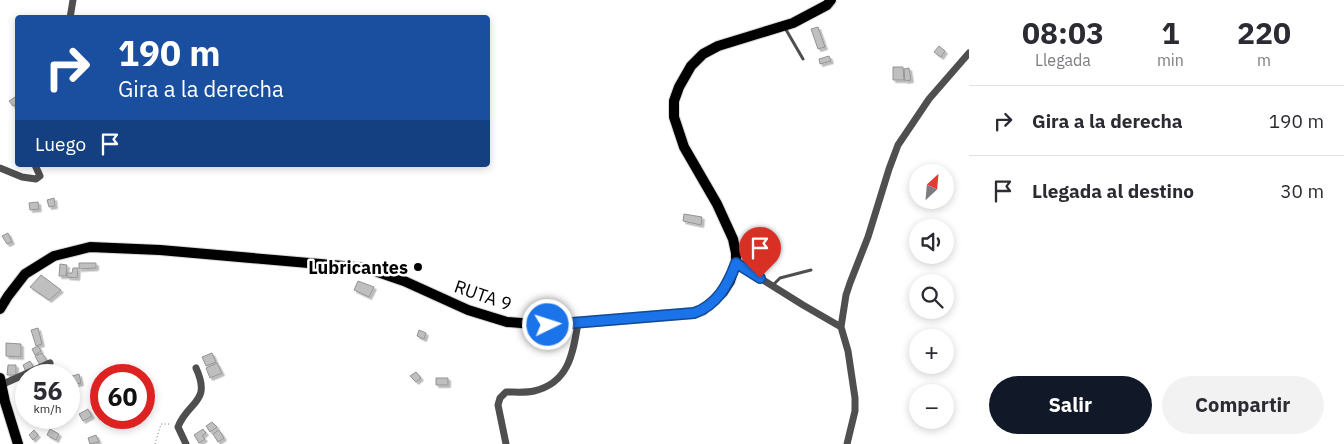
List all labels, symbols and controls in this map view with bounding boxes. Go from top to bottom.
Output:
text: 08:03 [1022,13,1104,52]
text: 1 [1161,13,1179,52]
text: 220 [1237,13,1291,52]
text: 190 m [118,30,221,76]
icon: right [35,35,100,100]
text: Llegada [1035,50,1091,70]
text: min [1157,50,1184,70]
text: m [1257,50,1271,70]
text: Gira a la derecha [118,74,284,103]
icon: right [989,107,1017,135]
text: Gira a la derecha [1032,109,1183,133]
text: 190 m [1269,109,1324,133]
icon: arrive [96,130,124,158]
text: Luego [35,132,86,156]
north arrow [909,164,954,209]
map controls [909,164,954,429]
icon: arrive [989,177,1017,205]
text: Llegada al destino [1032,179,1194,203]
text: 30 m [1280,179,1324,203]
button: sound [909,219,954,264]
pin [739,227,781,278]
icon: arrive [746,234,774,262]
place label: Lubricantes [308,256,408,279]
marker: Lubricantes [412,261,424,273]
street label: RUTA 9 [451,274,515,316]
button: search [909,274,954,319]
position arrow [521,298,573,350]
button: + [909,329,954,374]
speed limit sign: 60 [90,364,155,429]
text: 56 [32,374,63,407]
button: Salir [989,376,1152,434]
button: Compartir [1162,376,1324,434]
button: − [909,384,954,429]
text: km/h [33,401,62,416]

